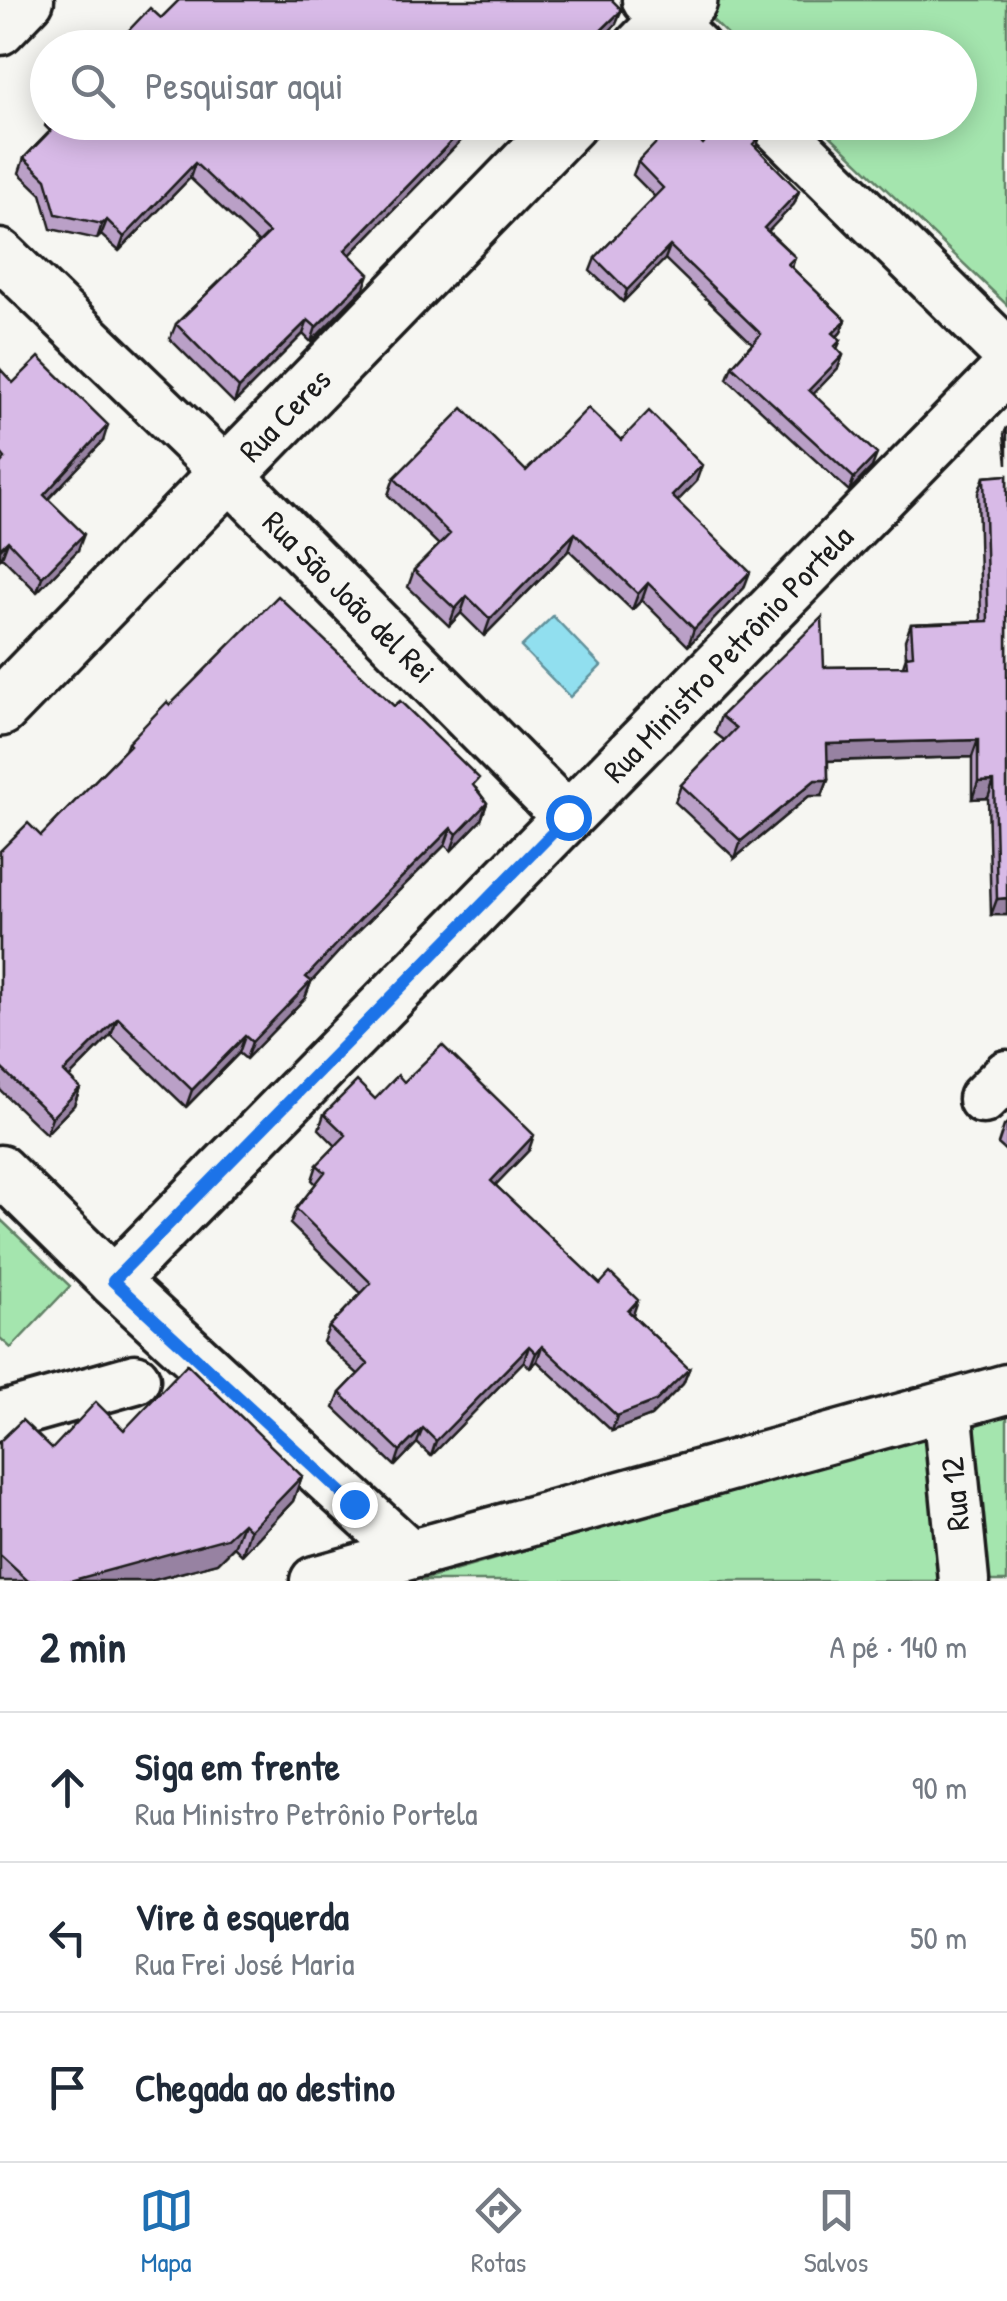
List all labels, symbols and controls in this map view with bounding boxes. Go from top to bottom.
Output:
search box [30,30,977,140]
icon: search [65,58,120,113]
text: Pesquisar aqui [145,59,343,111]
street label: Rua Ceres [229,358,340,471]
street label: Rua São João del Rei [254,501,445,692]
street label: Rua Ministro Petrônio Portela [593,515,862,792]
route start [546,795,592,841]
street label: Rua 12 [930,1455,979,1533]
route end [332,1482,378,1528]
text: 2 min [40,1618,126,1675]
text: A pé · 140 m [829,1625,967,1668]
text: Siga em frente [135,1740,340,1792]
icon: ahead [40,1760,95,1815]
text: 90 m [912,1766,967,1809]
text: Rua Ministro Petrônio Portela [135,1792,478,1835]
text: Vire à esquerda [135,1890,349,1942]
icon: left [40,1910,95,1965]
text: 50 m [910,1916,967,1959]
text: Rua Frei José Maria [135,1942,355,1985]
icon: arrive [40,2060,95,2115]
text: Chegada ao destino [135,2061,395,2113]
tab: Mapa [139,2183,194,2281]
tab: Rotas [471,2183,526,2281]
tab: Salvos [804,2183,868,2281]

